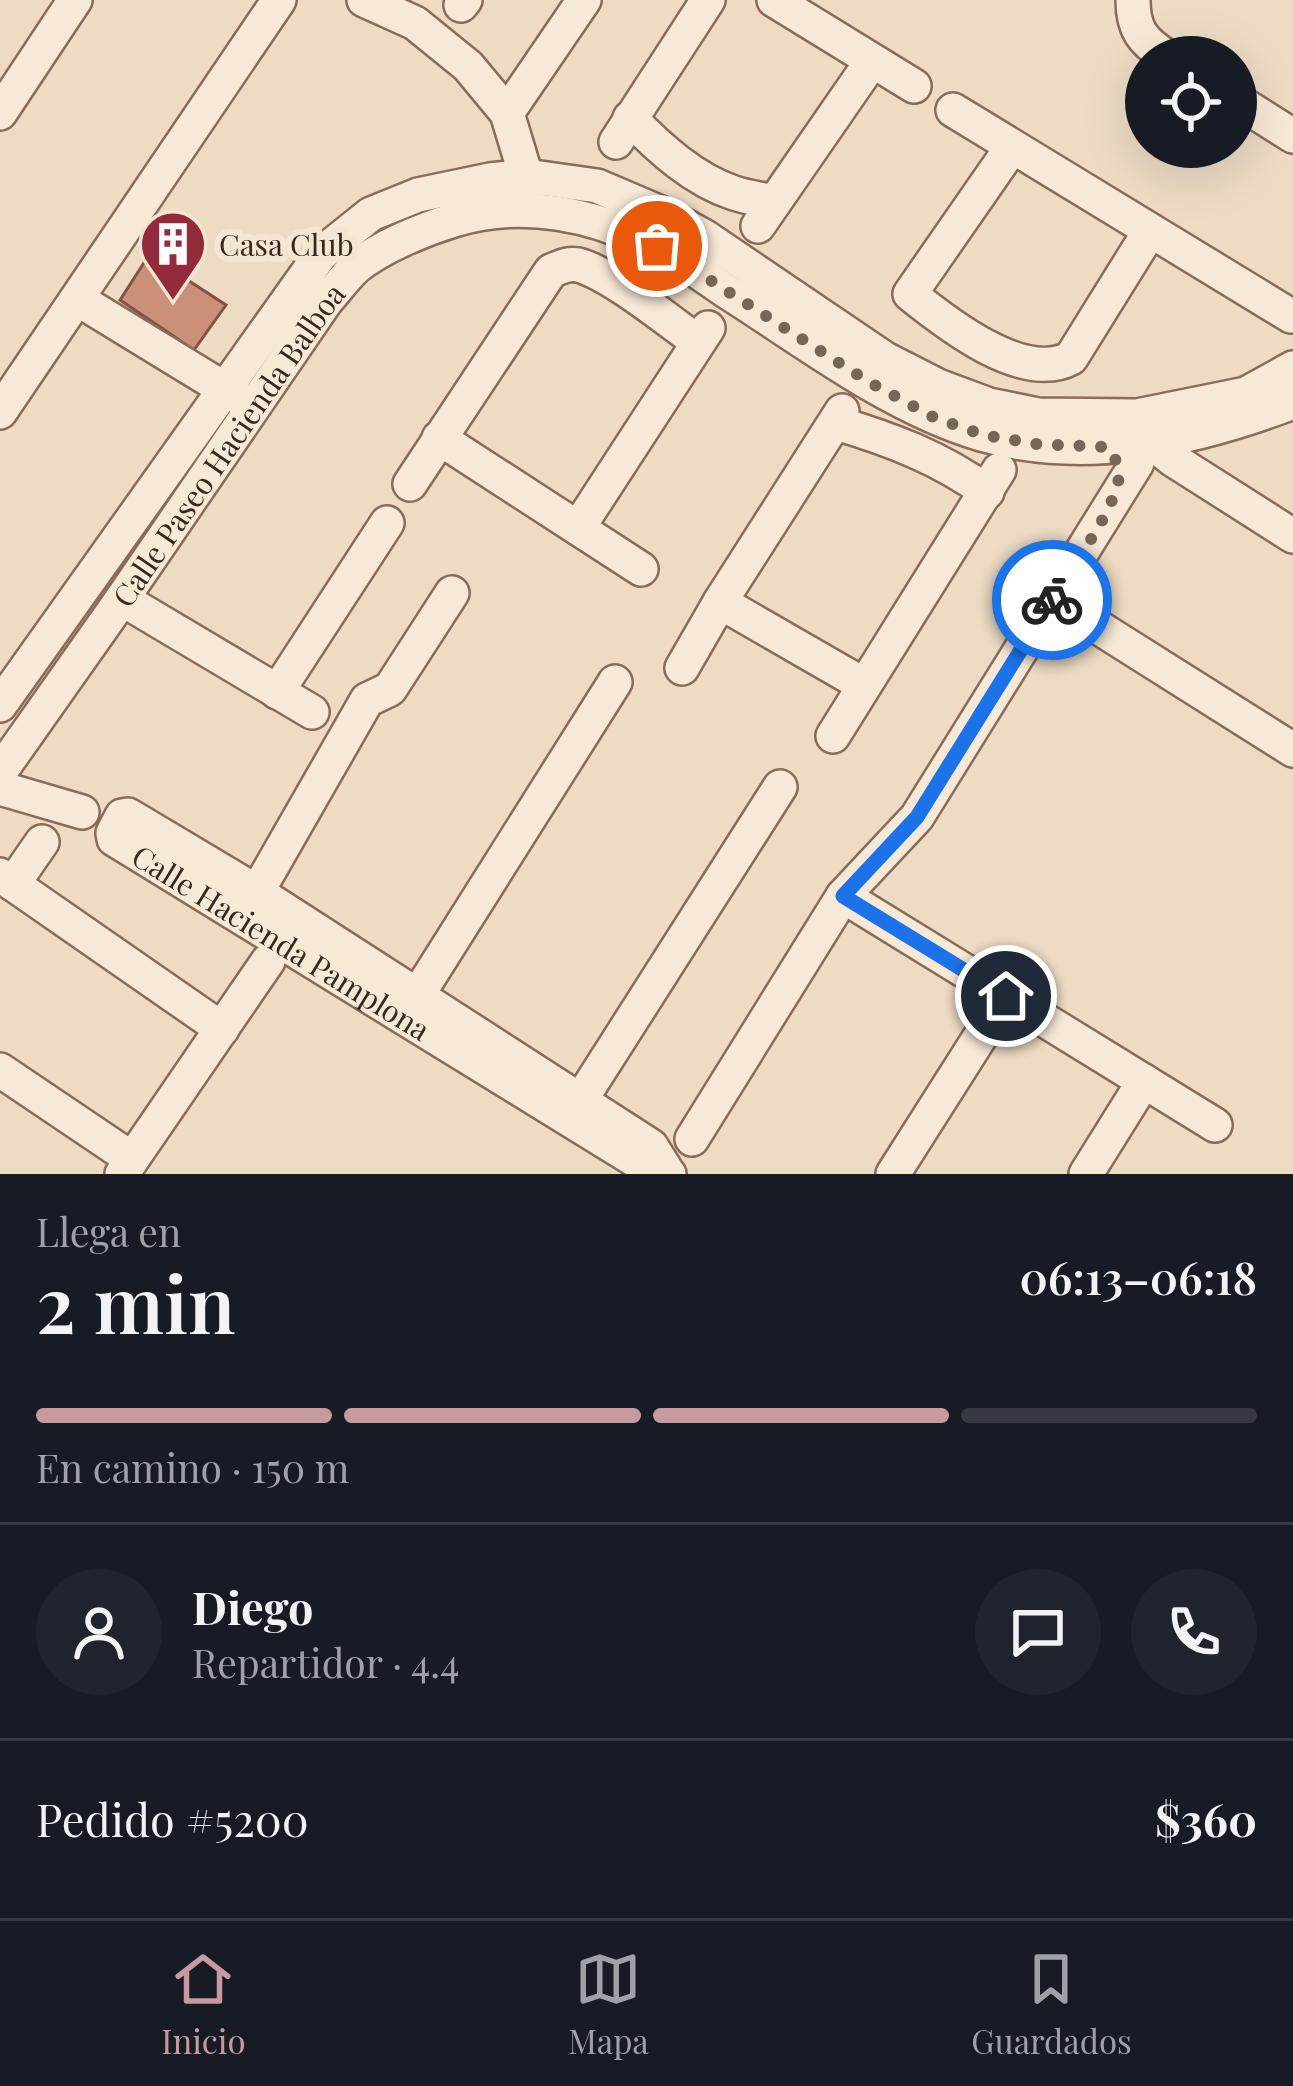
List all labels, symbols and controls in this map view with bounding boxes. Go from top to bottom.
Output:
map controls [1125,36,1257,168]
button: locate [1125,36,1257,168]
pin [606,195,708,297]
building icon: Casa Club [138,209,208,303]
icon: bag [624,213,690,279]
place label: Casa Club [219,224,354,264]
street label: Calle Paseo Hacienda Balboa [103,274,353,614]
courier [992,540,1112,660]
icon: bike [1019,567,1085,633]
street label: Calle Hacienda Pamplona [125,835,438,1049]
pin [955,945,1057,1047]
icon: home [973,963,1039,1029]
text: Llega en [36,1205,181,1257]
text: 06:13–06:18 [1019,1246,1257,1306]
text: 2 min [36,1250,235,1354]
text: En camino · 150 m [36,1441,349,1493]
button: person [36,1569,162,1695]
button: chat [975,1569,1101,1695]
button: phone [1131,1569,1257,1695]
text: Diego [192,1576,313,1636]
text: Repartidor · 4.4 [192,1636,459,1688]
text: Pedido #5200 [36,1788,309,1848]
text: $360 [1155,1788,1257,1848]
tab: Inicio [161,1946,246,2062]
tab: Mapa [568,1946,649,2062]
tab: Guardados [971,1946,1132,2062]

